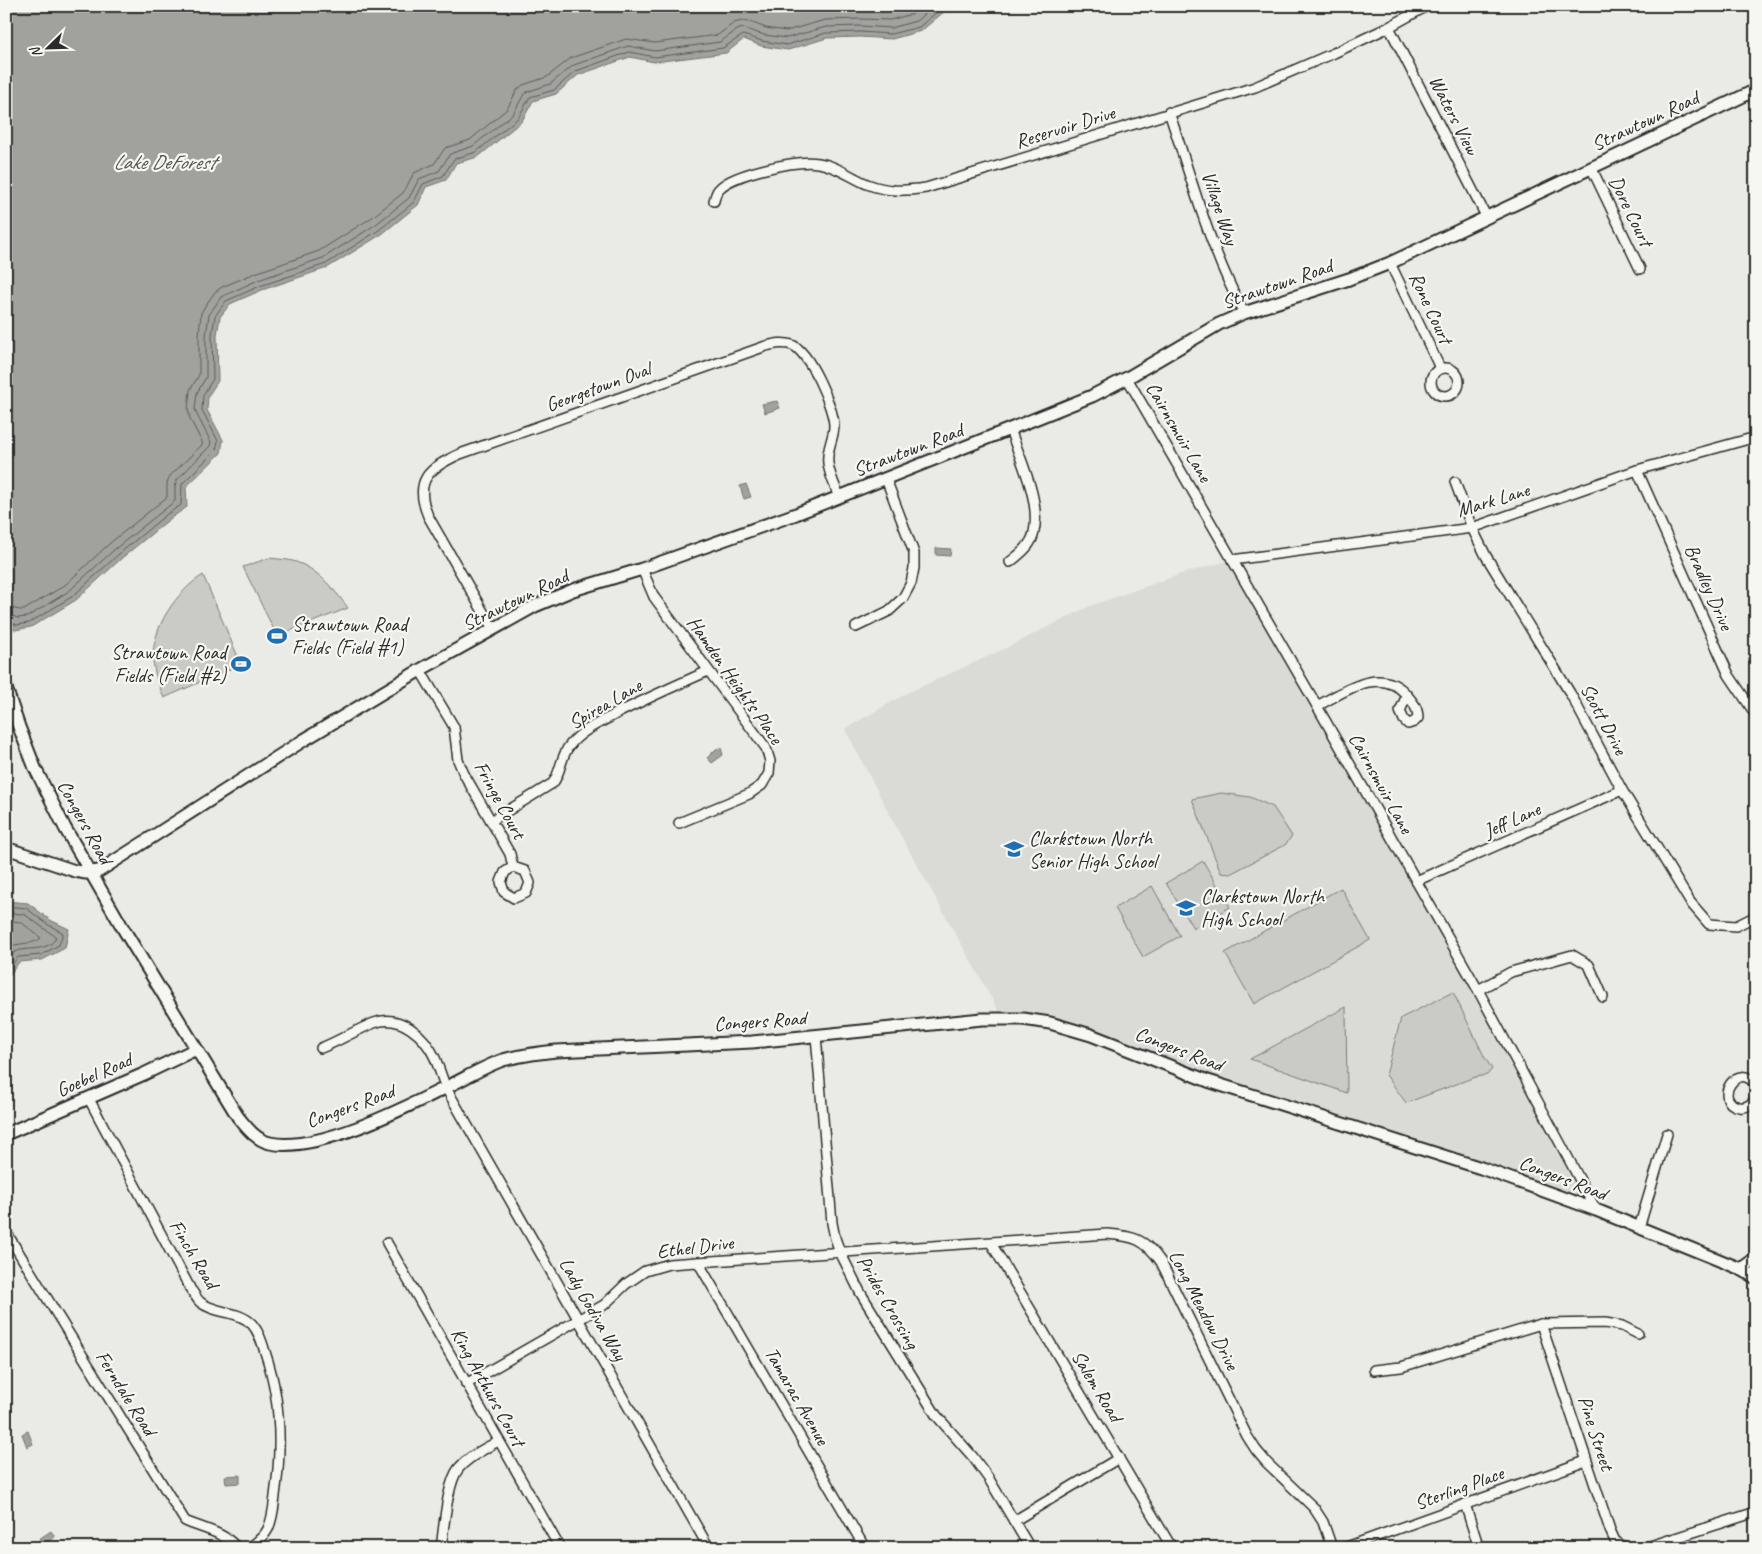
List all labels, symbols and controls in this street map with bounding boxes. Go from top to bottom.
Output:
north arrow [22,22,72,72]
text: N [26,43,46,60]
street label: Waters View [1423,71,1485,160]
street label: Strawtown Road [1588,84,1705,157]
street label: Reservoir Drive [1012,100,1119,154]
water label: Lake DeForest [113,149,220,175]
street label: Village Way [1196,168,1245,250]
street label: Dore Court [1603,172,1660,253]
street label: Strawtown Road [1219,252,1338,315]
street label: Rone Court [1404,268,1460,351]
street label: Georgetown Oval [542,355,657,418]
street label: Cairnsmuir Lane [1140,378,1218,488]
street label: Strawtown Road [850,417,969,482]
street label: Mark Lane [1454,477,1534,523]
street label: Bradley Drive [1679,540,1740,635]
street label: Strawtown Road [458,562,575,636]
street label: Hamden Heights Place [682,611,789,750]
place label: Strawtown Road Fields (Field #1) [292,612,410,660]
sports icon: Strawtown Road Fields (Field #1) [266,625,288,647]
place label: Strawtown Road Fields (Field #2) [111,640,229,688]
sports icon: Strawtown Road Fields (Field #2) [230,653,252,675]
street label: Spirea Lane [564,672,647,735]
street label: Scott Drive [1575,679,1634,760]
street label: Cairnsmuir Lane [1343,728,1420,839]
street label: Fringe Court [468,757,533,845]
street label: Congers Road [52,776,120,871]
street label: Jeff Lane [1479,796,1546,844]
place label: Clarkstown North Senior High School [1029,826,1160,874]
school or university icon: Clarkstown North Senior High School [1003,838,1025,860]
place label: Clarkstown North High School [1201,884,1326,932]
school or university icon: Clarkstown North High School [1175,897,1197,919]
street label: Congers Road [713,1005,810,1037]
street label: Congers Road [1131,1021,1229,1078]
street label: Goebel Road [52,1046,139,1103]
street label: Congers Road [302,1077,401,1134]
street label: Congers Road [1515,1150,1613,1207]
street label: Finch Road [164,1215,226,1296]
street label: Ethel Drive [655,1230,736,1264]
street label: Long Meadow Drive [1163,1246,1246,1375]
street label: Prides Crossing [851,1251,926,1355]
street label: Lady Godiva Way [554,1253,633,1366]
street label: King Arthurs Court [445,1323,533,1454]
street label: Tamarac Avenue [759,1343,836,1451]
street label: Ferndale Road [90,1346,164,1443]
street label: Salem Road [1066,1346,1130,1429]
street label: Pine Street [1572,1393,1620,1476]
street label: Sterling Place [1411,1460,1508,1516]

